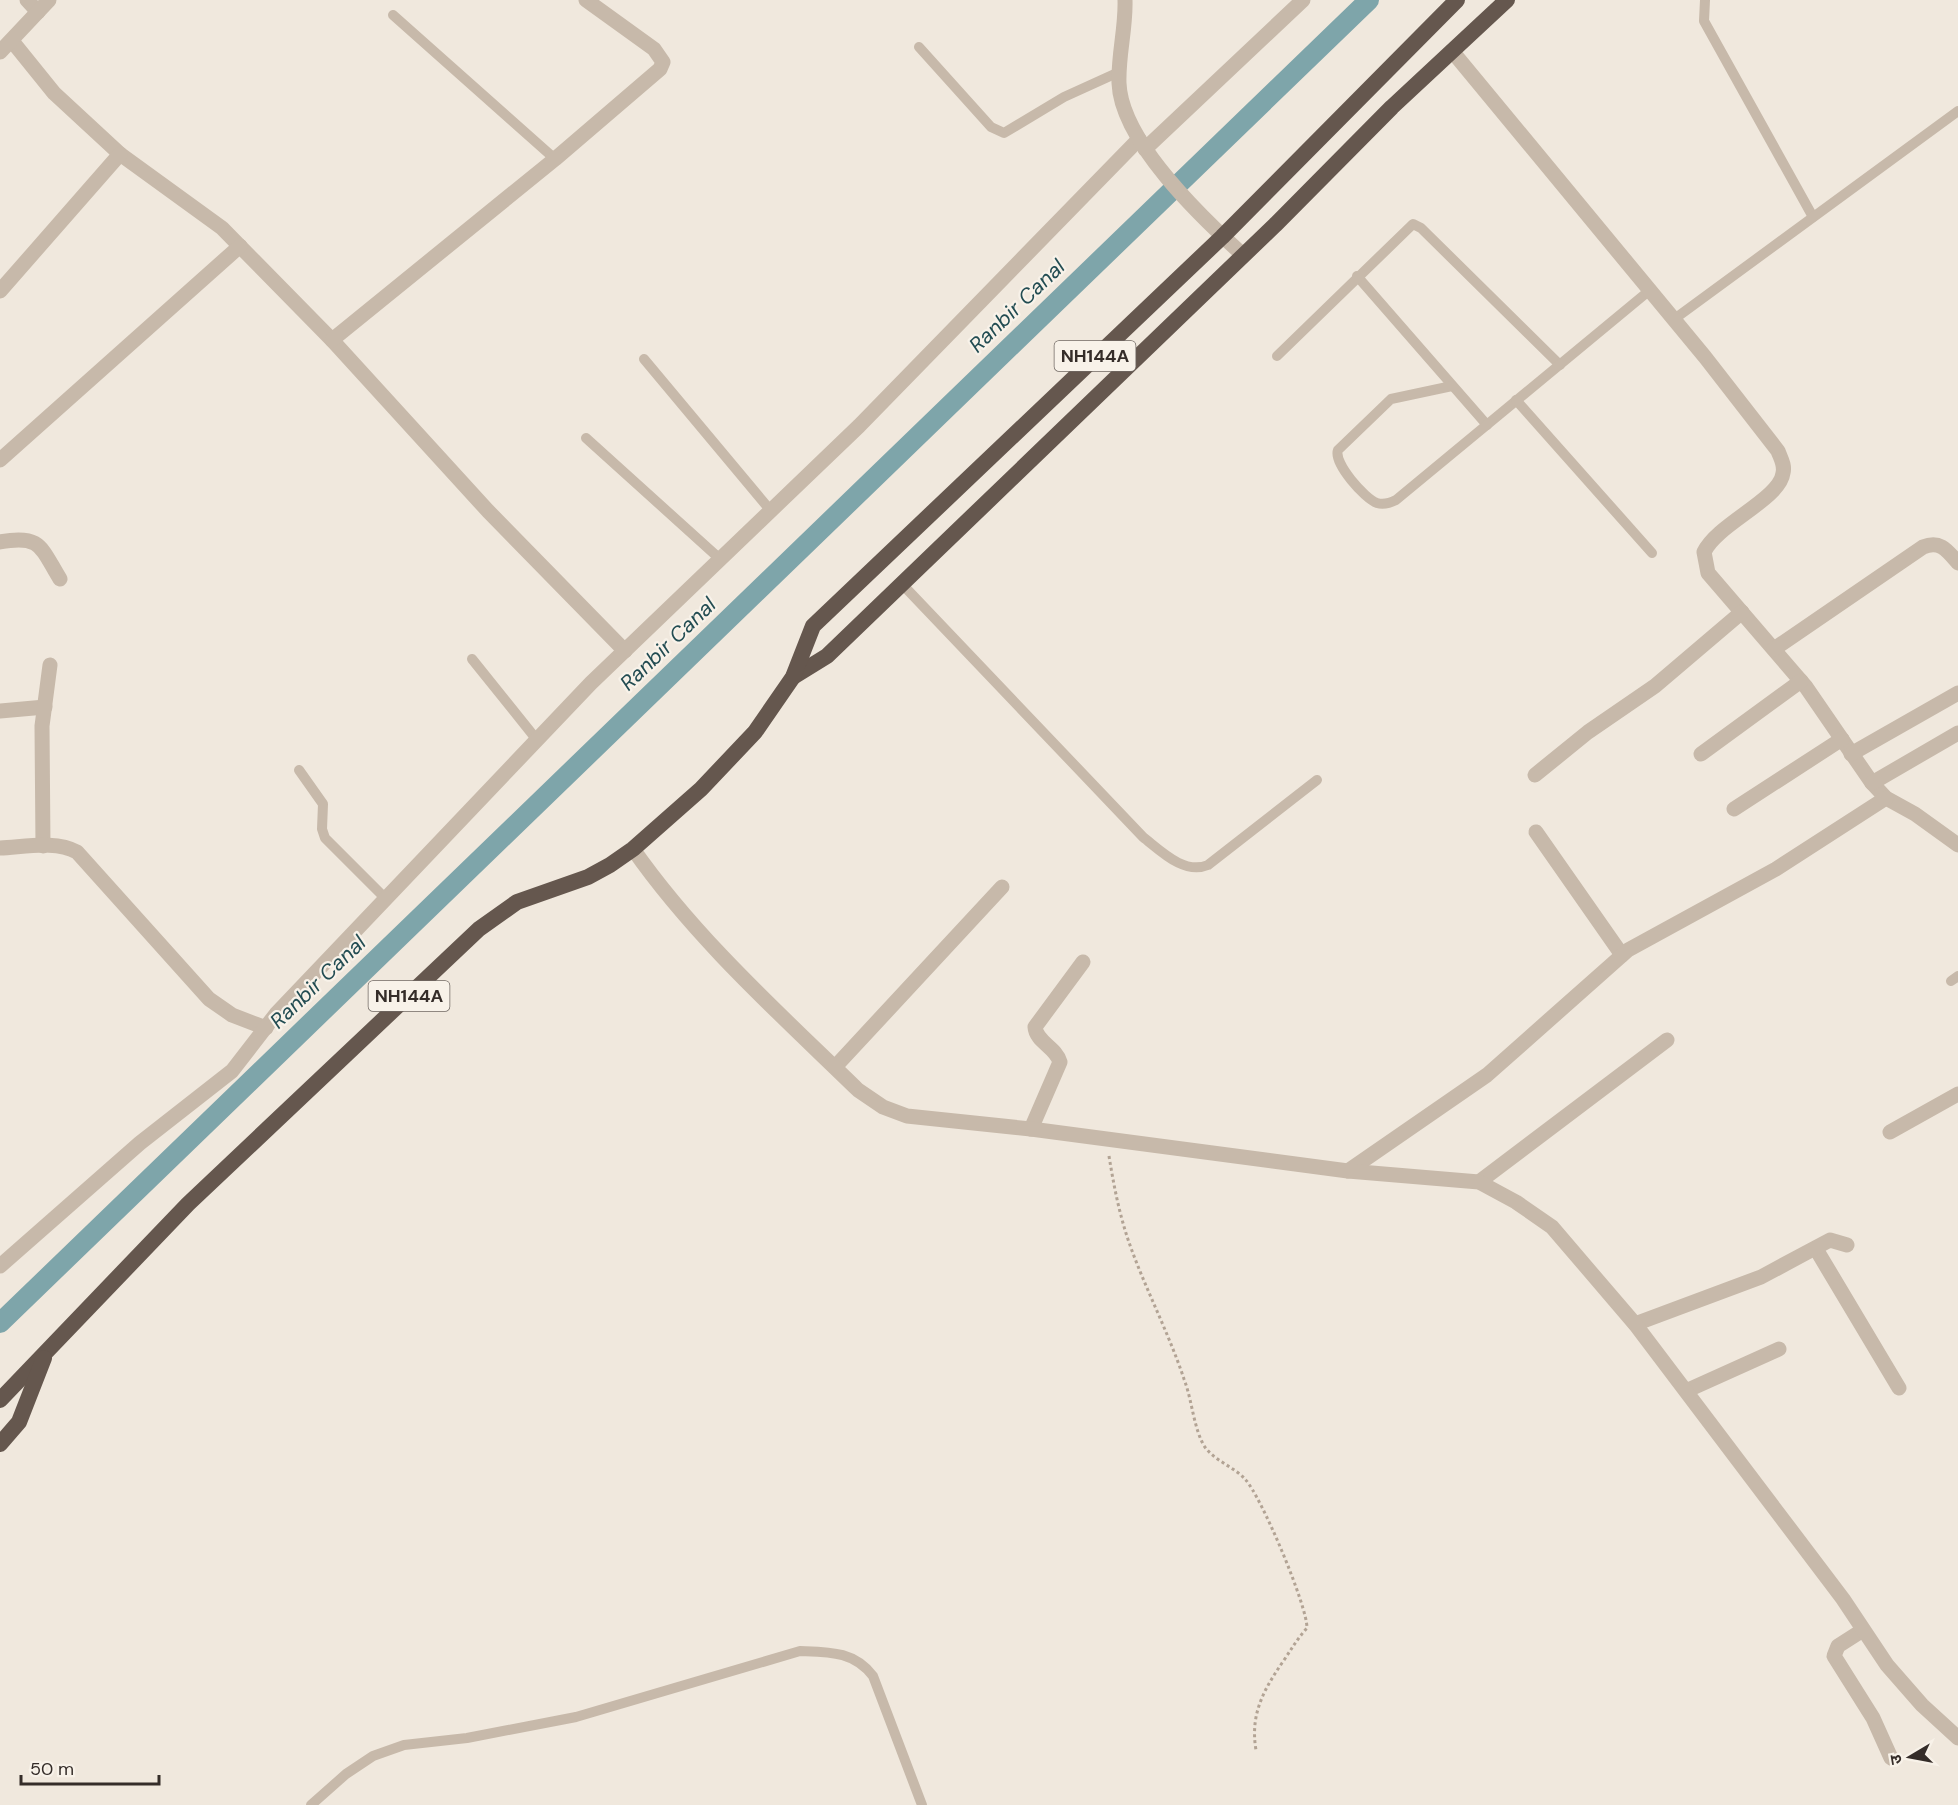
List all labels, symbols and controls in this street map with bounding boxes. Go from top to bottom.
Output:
water label: Ranbir Canal [963,253,1071,359]
road number: NH144A [1054,341,1136,371]
water label: Ranbir Canal [614,591,722,697]
water label: Ranbir Canal [264,929,372,1035]
road number: NH144A [368,981,450,1011]
north arrow [1880,1727,1940,1787]
scale bar [21,1748,159,1786]
text: उ [1884,1752,1907,1766]
text: 50 m [30,1757,74,1781]

